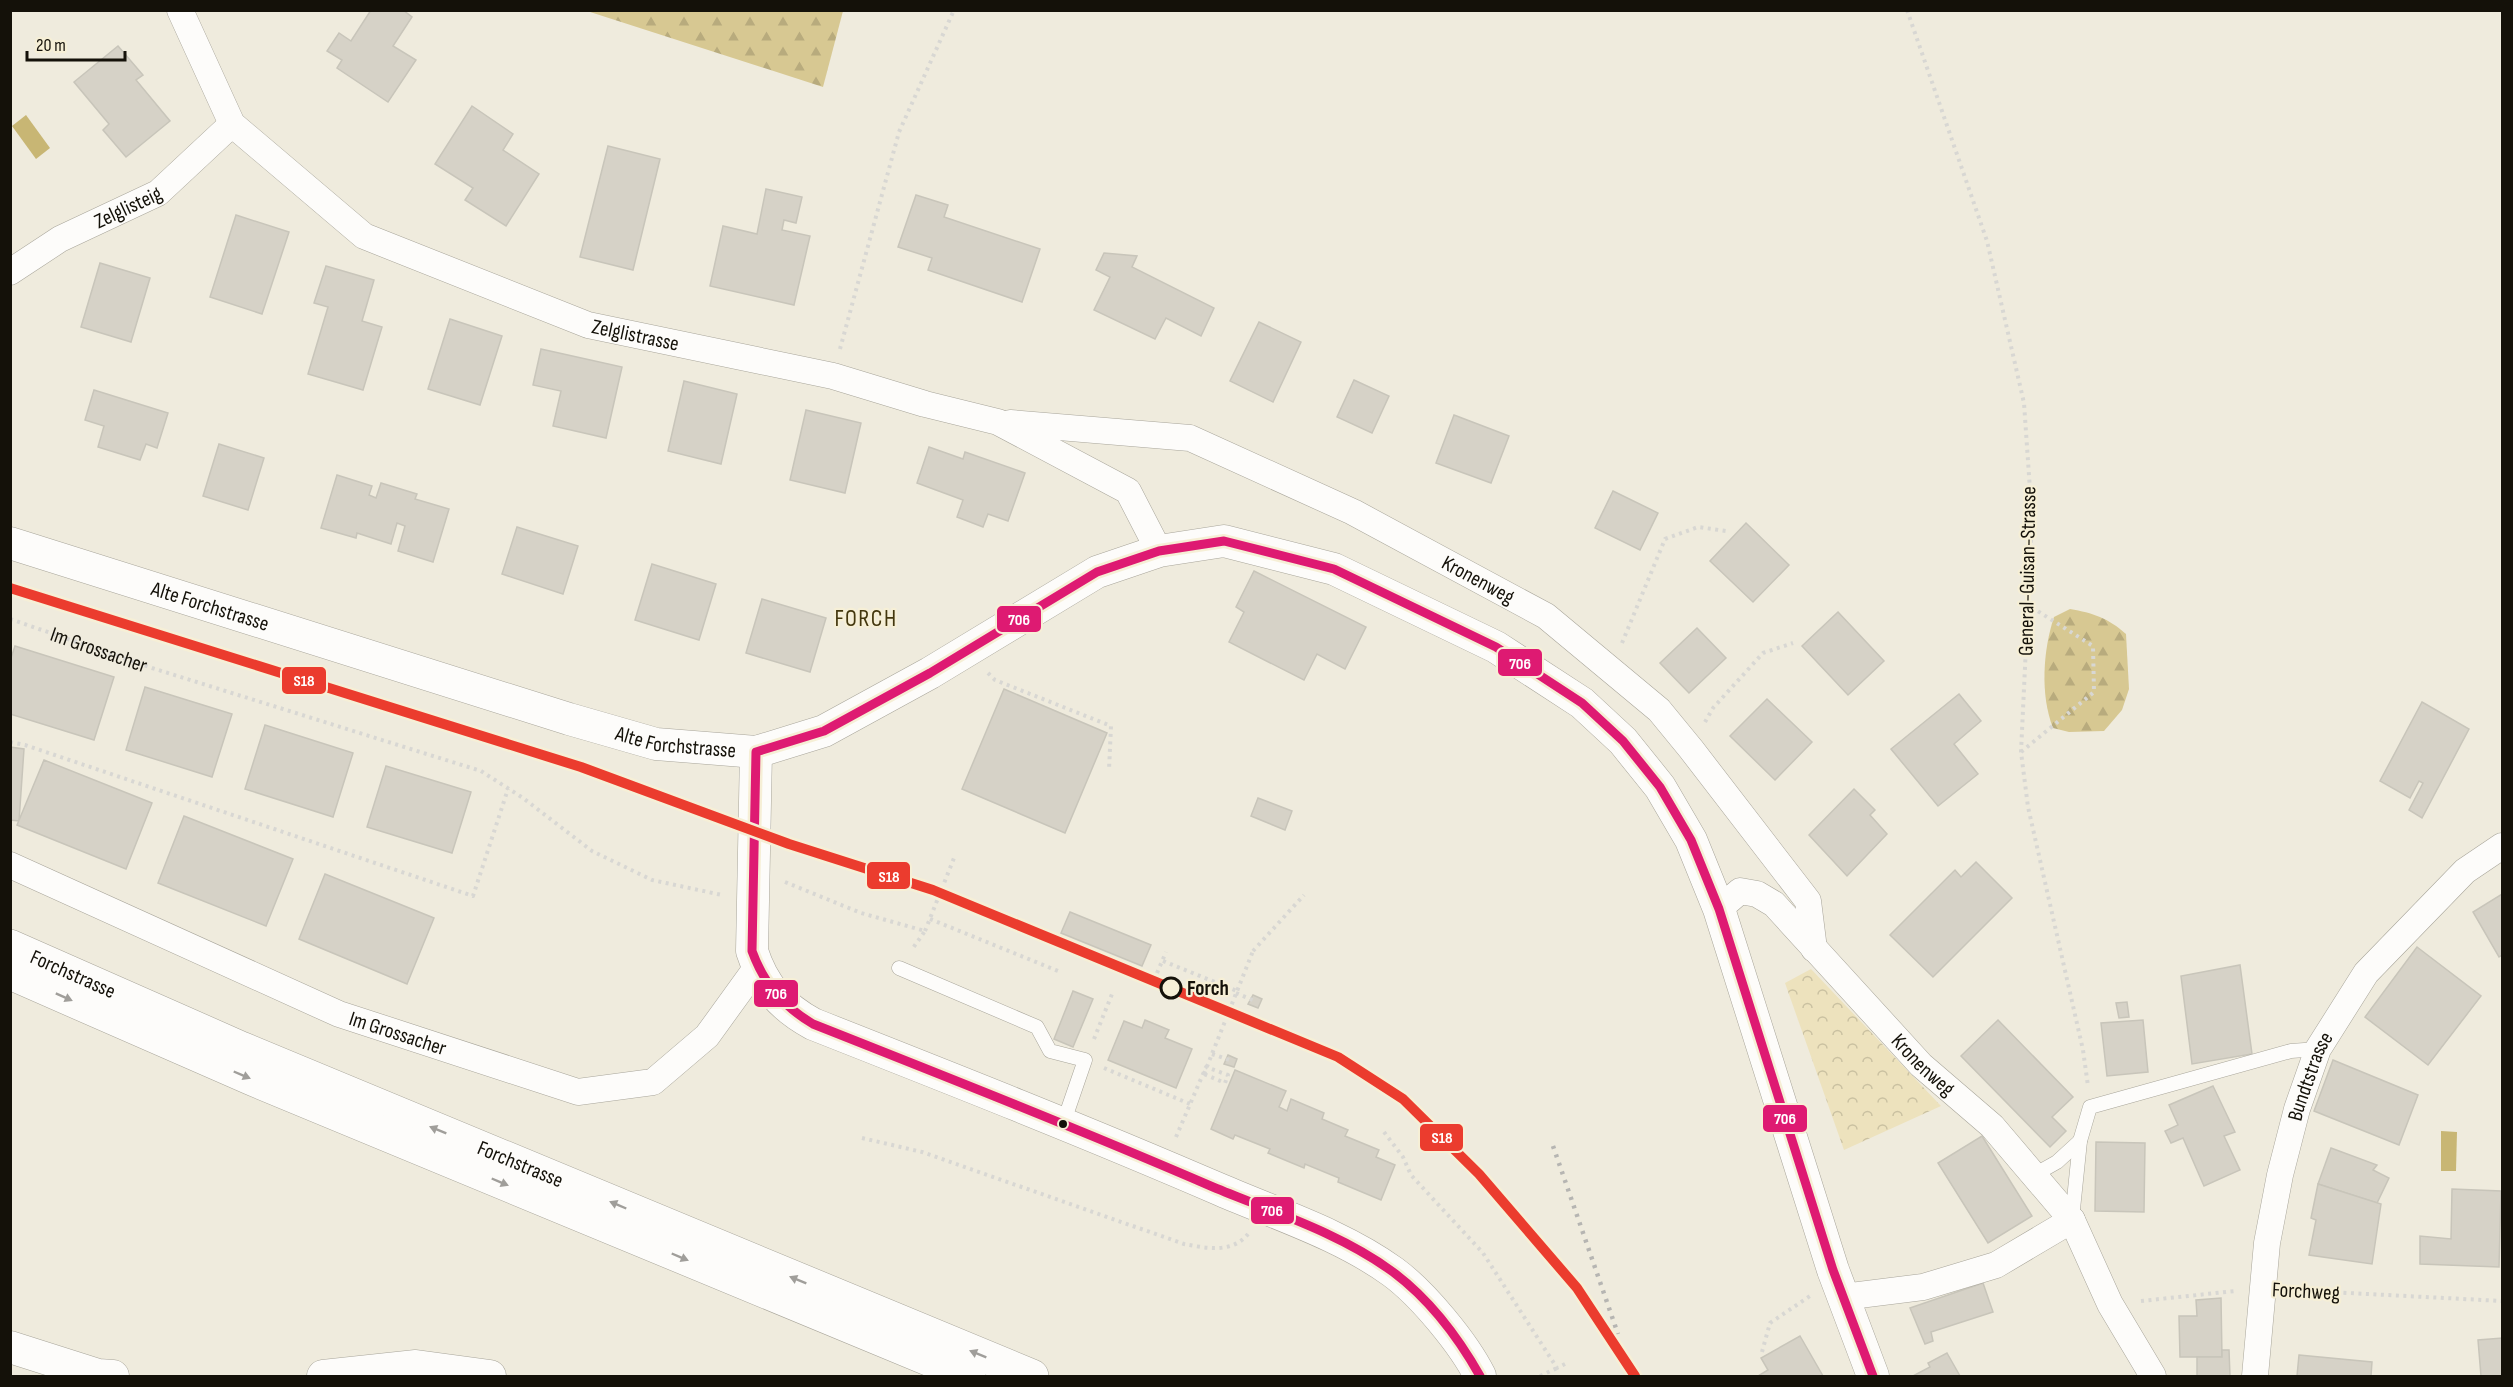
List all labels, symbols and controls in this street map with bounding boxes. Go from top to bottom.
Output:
scale bar [27,24,124,62]
text: 20 m [36,35,66,56]
street label: Zelglisteig [90,181,166,234]
street label: Zelglistrasse [590,314,681,357]
street label: General-Guisan-Strasse [2014,486,2041,656]
street label: Kronenweg [1437,550,1519,610]
street label: Alte Forchstrasse [147,576,272,637]
district label: FORCH [834,604,898,633]
line badge: 706 [996,605,1042,633]
text: 706 [1008,611,1030,630]
street label: Im Grossacher [47,622,150,678]
line badge: 706 [1497,648,1543,677]
text: 706 [1509,655,1531,674]
line badge: S18 [281,666,327,695]
text: S18 [294,672,315,691]
street label: Alte Forchstrasse [612,721,737,763]
line badge: S18 [866,861,911,890]
text: S18 [879,868,900,887]
street label: Forchstrasse [26,945,119,1004]
place label: Forch [1187,976,1229,1001]
marker: Forch [1160,977,1182,999]
line badge: 706 [753,979,799,1008]
text: 706 [765,985,787,1004]
one-way arrow [55,992,73,1002]
street label: Im Grossacher [346,1006,449,1061]
street label: Bundtstrasse [2283,1027,2339,1123]
street label: Kronenweg [1886,1029,1960,1101]
one-way arrow [234,1070,252,1080]
line badge: 706 [1762,1104,1808,1133]
text: 706 [1774,1110,1796,1129]
unlabelled marker [1057,1118,1069,1130]
line badge: S18 [1419,1123,1464,1152]
one-way arrow [429,1125,447,1134]
text: S18 [1432,1129,1453,1148]
street label: Forchstrasse [474,1135,567,1193]
one-way arrow [491,1178,509,1187]
line badge: 706 [1250,1196,1295,1225]
one-way arrow [609,1200,627,1209]
text: 706 [1261,1202,1283,1221]
one-way arrow [671,1253,689,1262]
one-way arrow [789,1275,807,1284]
street label: Forchweg [2271,1277,2341,1306]
one-way arrow [969,1349,987,1358]

